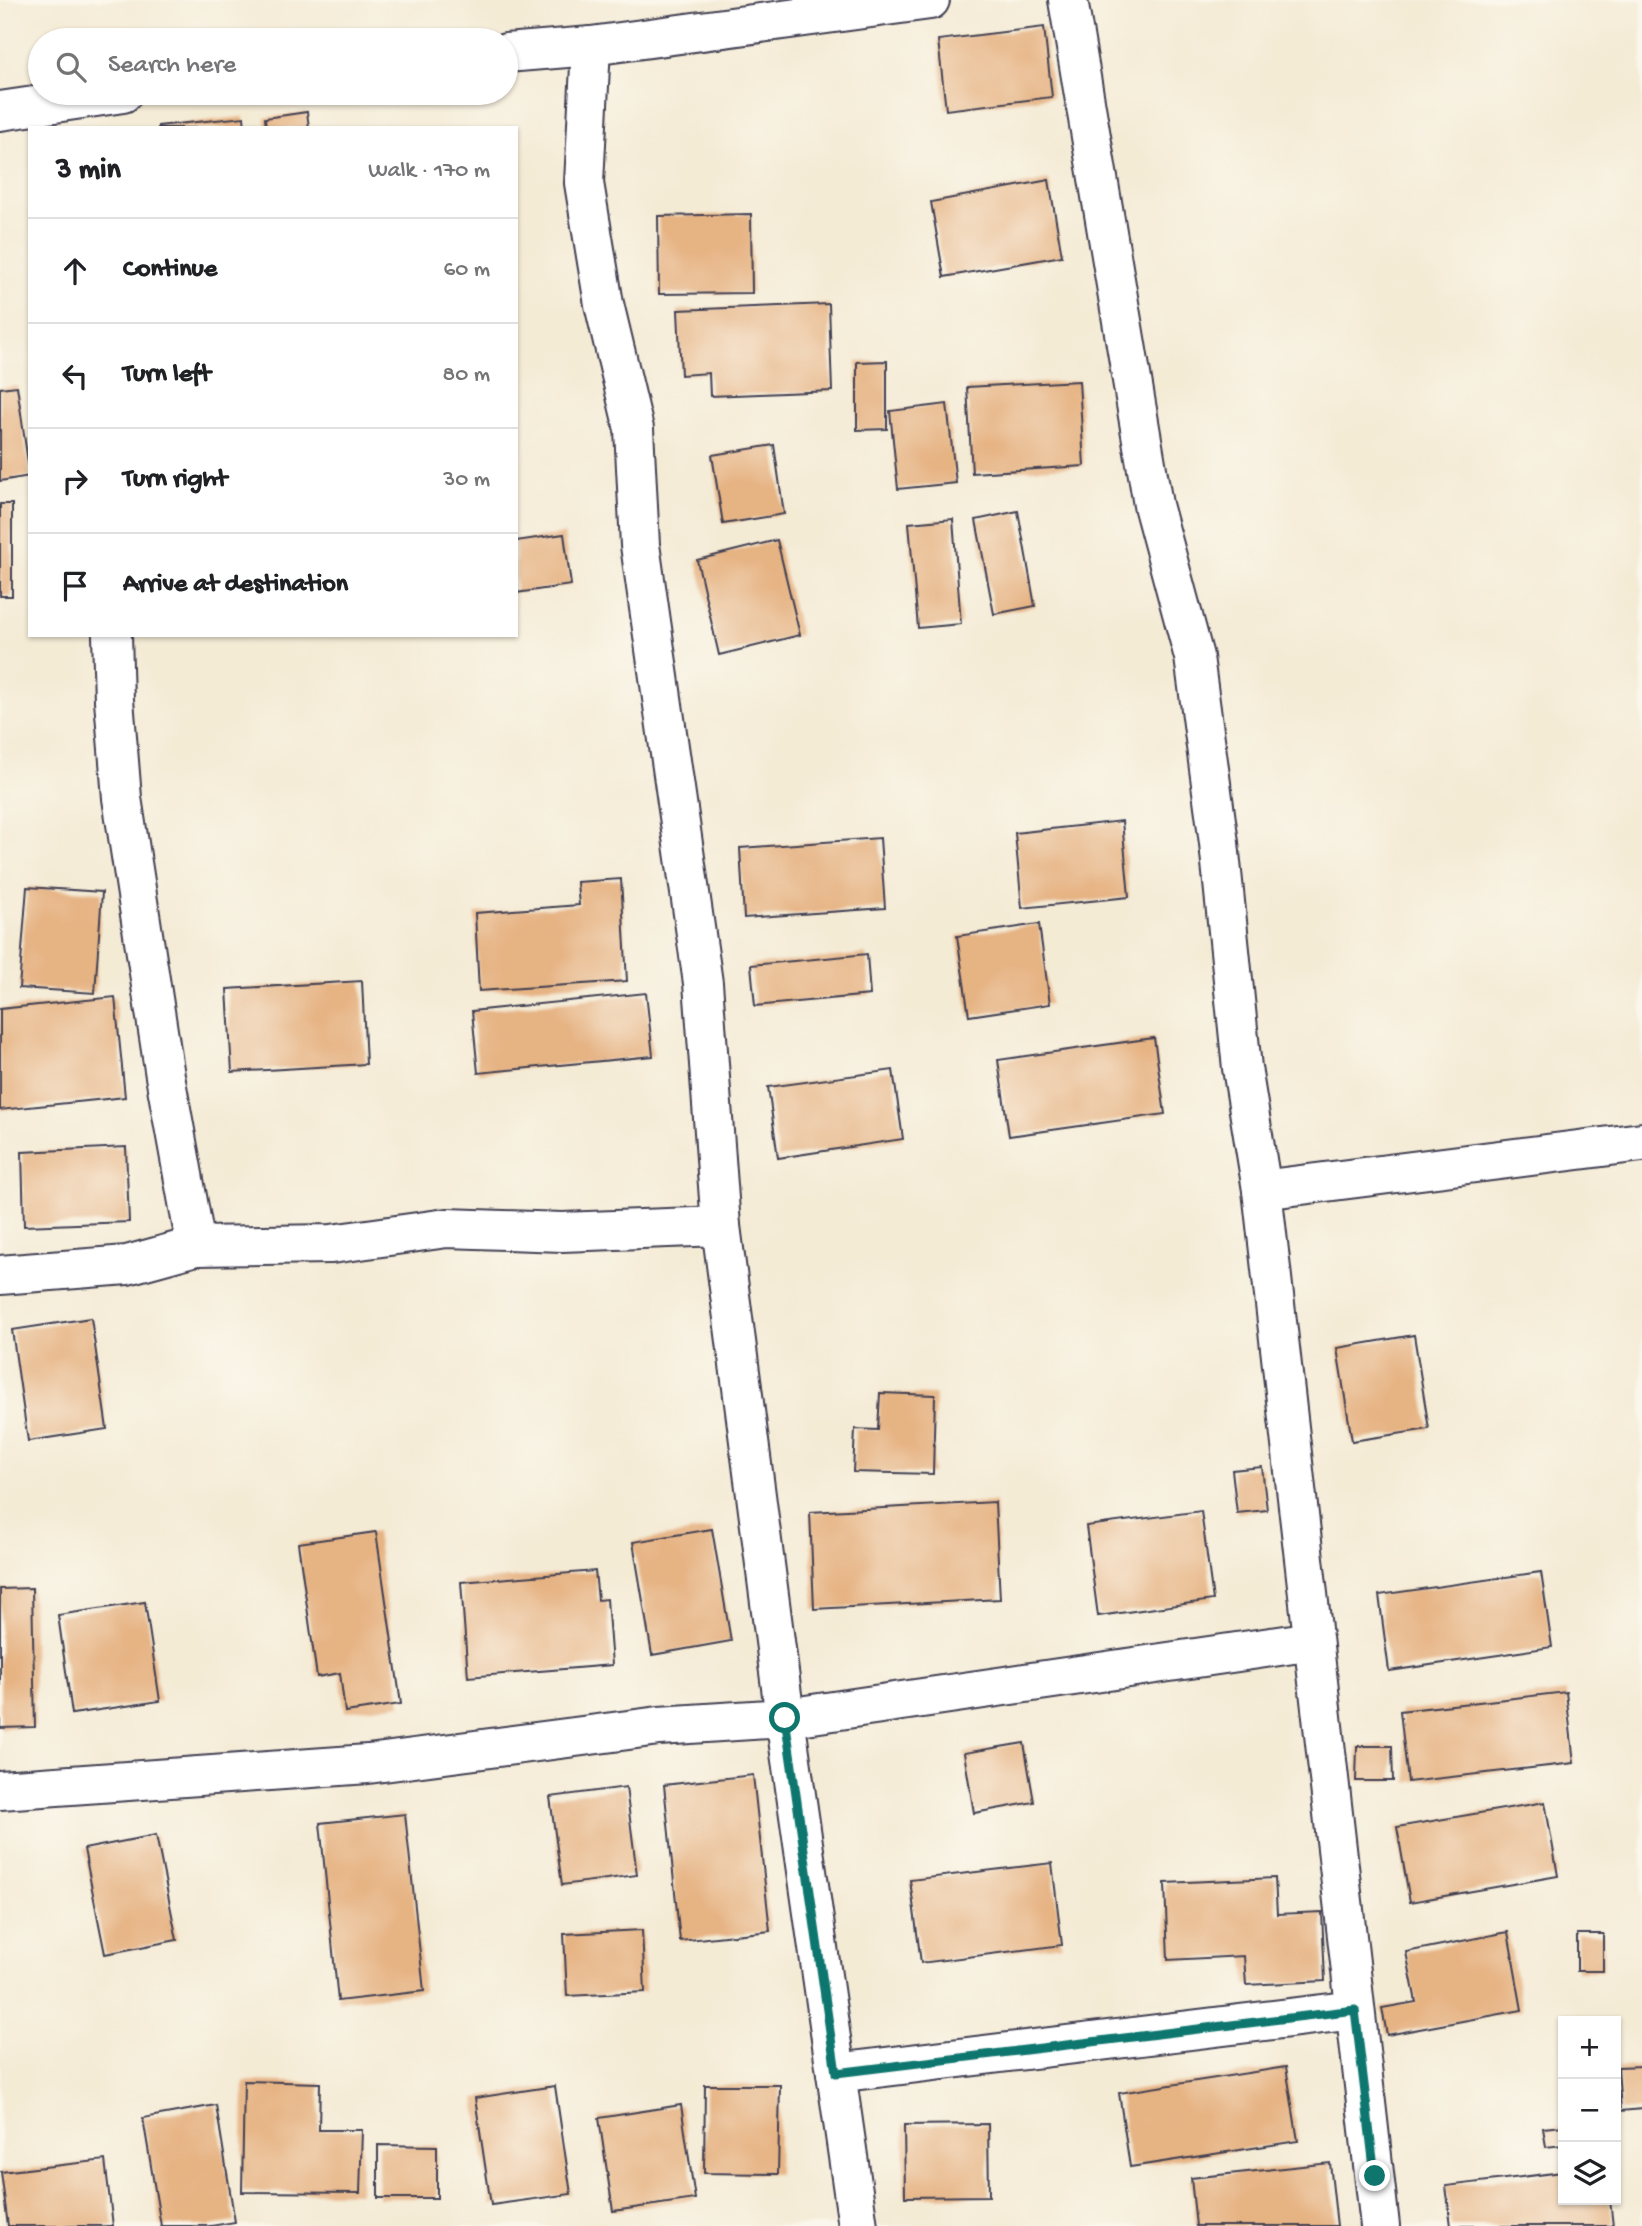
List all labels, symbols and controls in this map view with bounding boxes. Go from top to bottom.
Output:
search box [28,28,518,105]
icon: search [52,48,90,86]
text: Search here [108,51,236,82]
text: 3 min [56,154,121,189]
text: Walk · 170 m [368,158,490,185]
icon: ahead [56,252,94,290]
text: Continue [123,255,217,286]
text: 60 m [444,257,490,284]
icon: left [56,357,94,395]
text: Turn left [123,360,211,391]
text: 80 m [443,362,490,389]
icon: right [56,462,94,500]
text: Turn right [123,465,227,496]
text: 30 m [443,467,490,494]
icon: arrive [56,567,94,605]
text: Arrive at destination [123,570,348,601]
route start [769,1702,800,1733]
map controls [1558,2016,1621,2205]
button: + [1558,2016,1621,2079]
button: − [1558,2079,1621,2142]
button: layers [1558,2142,1621,2205]
route end [1359,2160,1390,2191]

